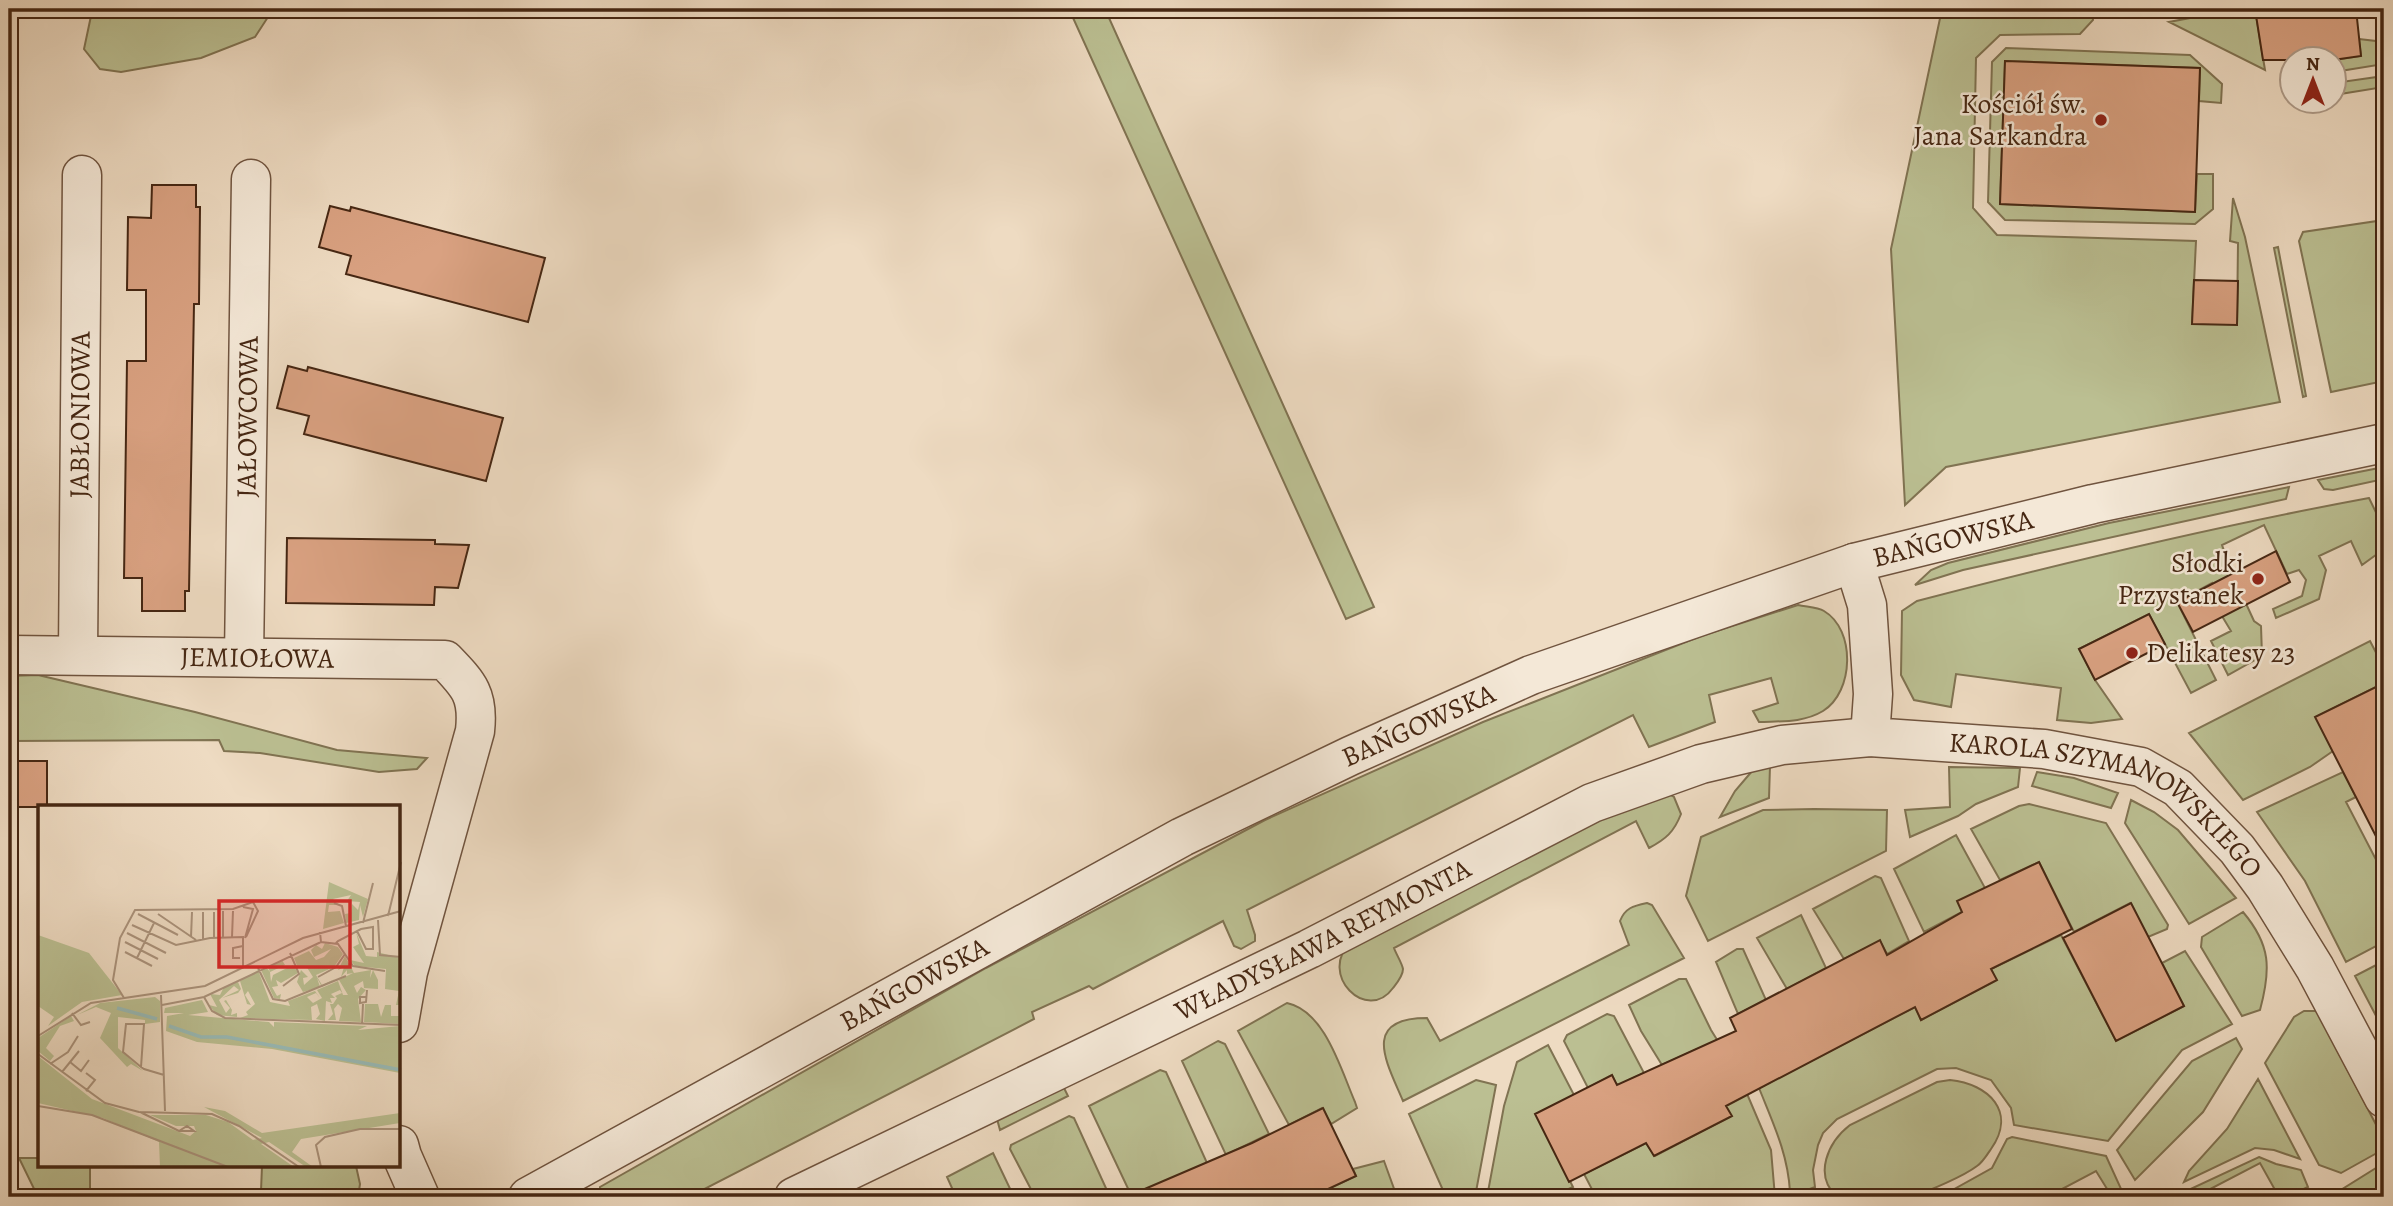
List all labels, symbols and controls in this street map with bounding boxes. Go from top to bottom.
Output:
north arrow [2278,46,2348,116]
text: N [2306,51,2320,77]
place label: Kościół św. Jana Sarkandra [1913,85,2087,155]
marker: Kościół św. Jana Sarkandra [2093,112,2109,128]
street label: JABŁONIOWA [60,331,100,499]
street label: JAŁOWCOWA [227,335,268,498]
street label: BAŃGOWSKA [1868,500,2038,577]
place label: Słodki Przystanek [2117,544,2244,614]
marker: Słodki Przystanek [2250,571,2266,587]
place label: Delikatesy 23 [2146,634,2295,672]
street label: JEMIOŁOWA [180,638,335,678]
marker: Delikatesy 23 [2124,645,2140,661]
street label: BAŃGOWSKA [1336,674,1502,776]
street label: KAROLA SZYMANOWSKIEGO [1948,723,2271,886]
inset map [38,805,401,1168]
street label: WŁADYSŁAWA REYMONTA [1167,849,1478,1030]
street label: BAŃGOWSKA [833,928,996,1041]

